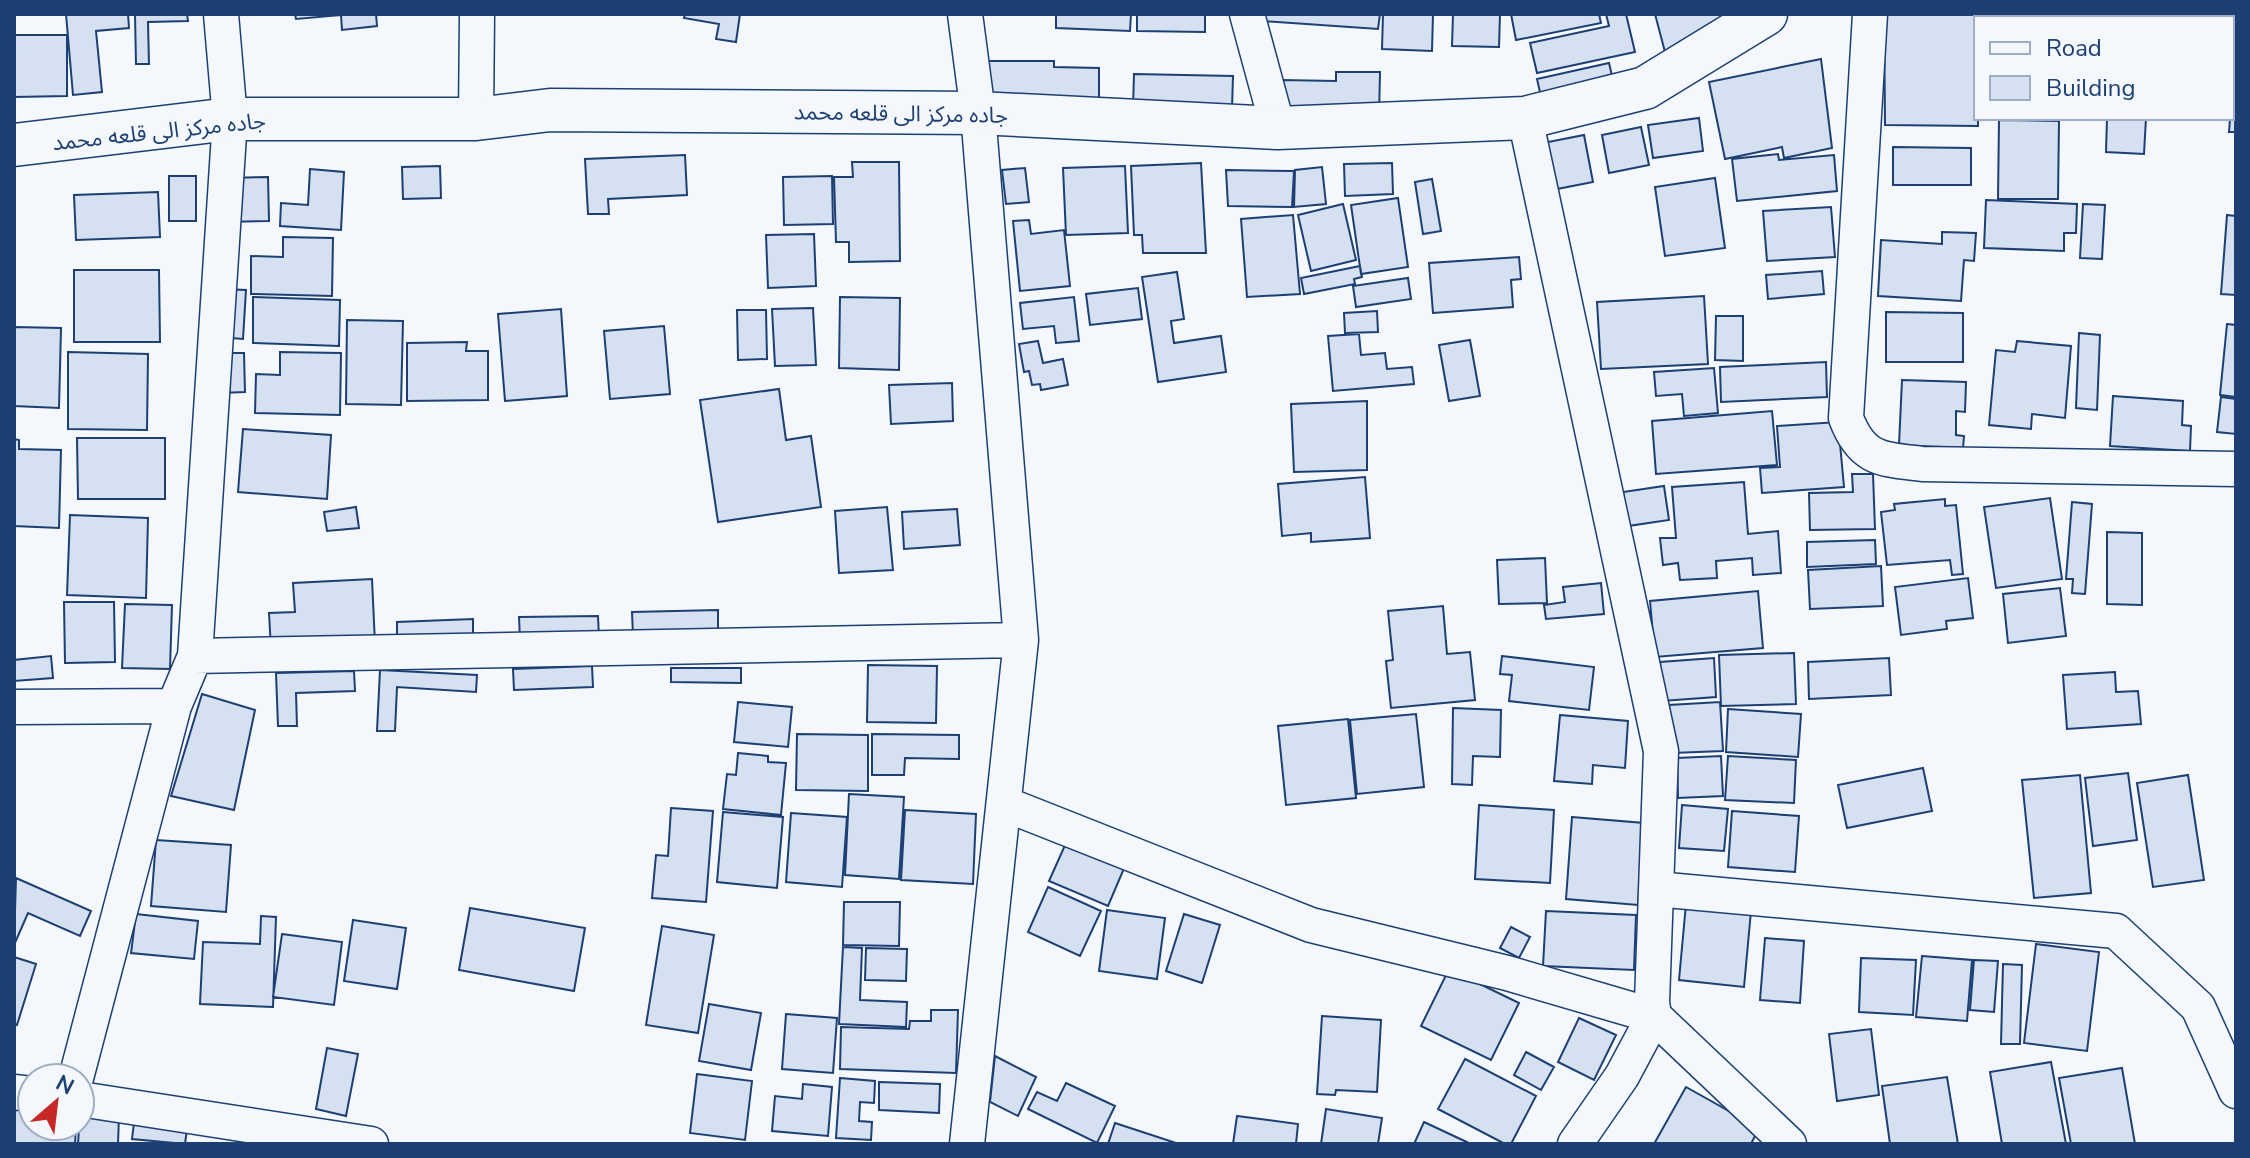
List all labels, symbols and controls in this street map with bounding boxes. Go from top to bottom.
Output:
legend [1974,16,2234,120]
text: Road [2046,32,2102,64]
text: Building [2046,72,2136,104]
street label: جاده مرکز الی قلعه محمد [794,97,1008,131]
street label: جاده مرکز الی قلعه محمد [51,106,267,158]
north arrow [16,1062,96,1142]
text: N [51,1068,79,1102]

